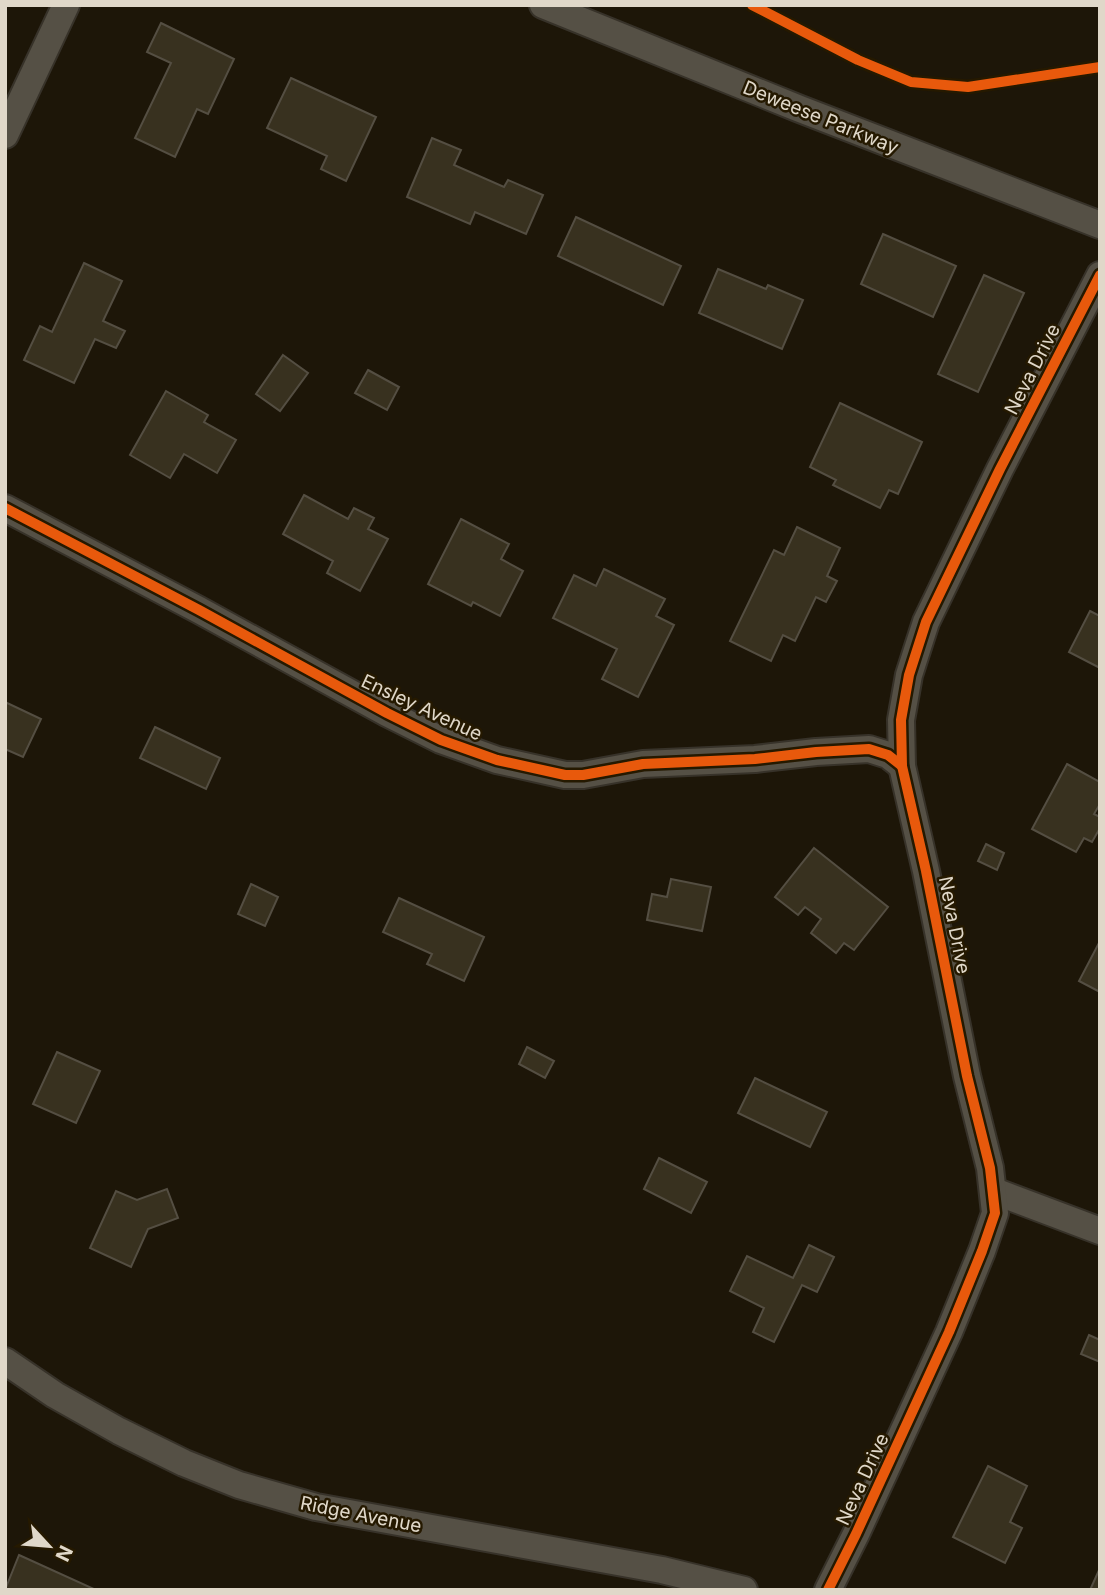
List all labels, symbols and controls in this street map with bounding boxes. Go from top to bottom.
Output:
street label: Deweese Parkway [740,76,902,159]
street label: Neva Drive [1000,320,1065,418]
street label: Ensley Avenue [358,669,486,746]
street label: Neva Drive [934,874,975,976]
street label: Neva Drive [831,1430,894,1529]
street label: Ridge Avenue [298,1491,424,1538]
north arrow [14,1511,84,1581]
text: N [50,1542,77,1565]

